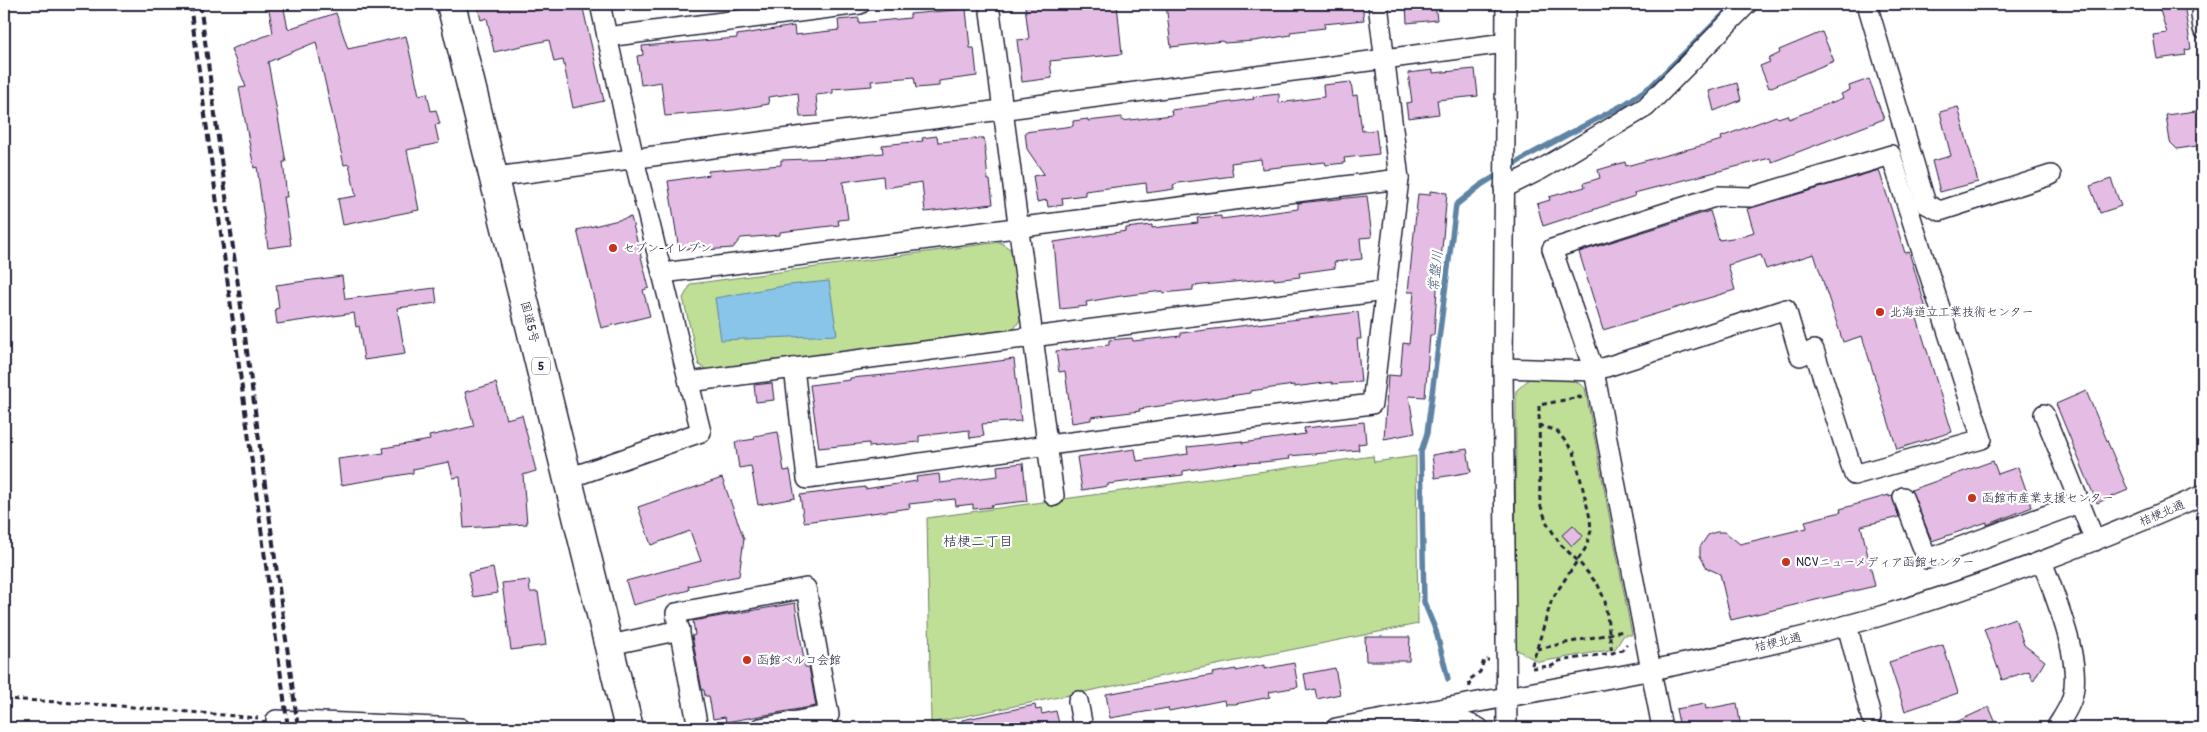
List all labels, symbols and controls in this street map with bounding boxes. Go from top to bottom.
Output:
place label: セブン-イレブン [623,241,712,256]
marker: セブン-イレブン [607,242,619,254]
water label: 常盤川 [1425,249,1446,293]
street label: 国道5号 [517,300,542,345]
place label: 北海道立工業技術センター [1890,305,2034,320]
marker: 北海道立工業技術センター [1874,306,1886,318]
road number: 5 [532,358,550,374]
place label: 函館市産業支援センター [1982,491,2114,506]
marker: 函館市産業支援センター [1966,492,1978,504]
street label: 桔梗北通 [2137,497,2187,530]
district label: 桔梗二丁目 [943,533,1013,550]
place label: NCVニューメディア函館センター [1796,555,1974,570]
marker: NCVニューメディア函館センター [1780,556,1792,568]
street label: 桔梗北通 [1753,630,1803,655]
place label: 函館ベルコ会館 [757,653,841,668]
marker: 函館ベルコ会館 [741,654,753,666]

